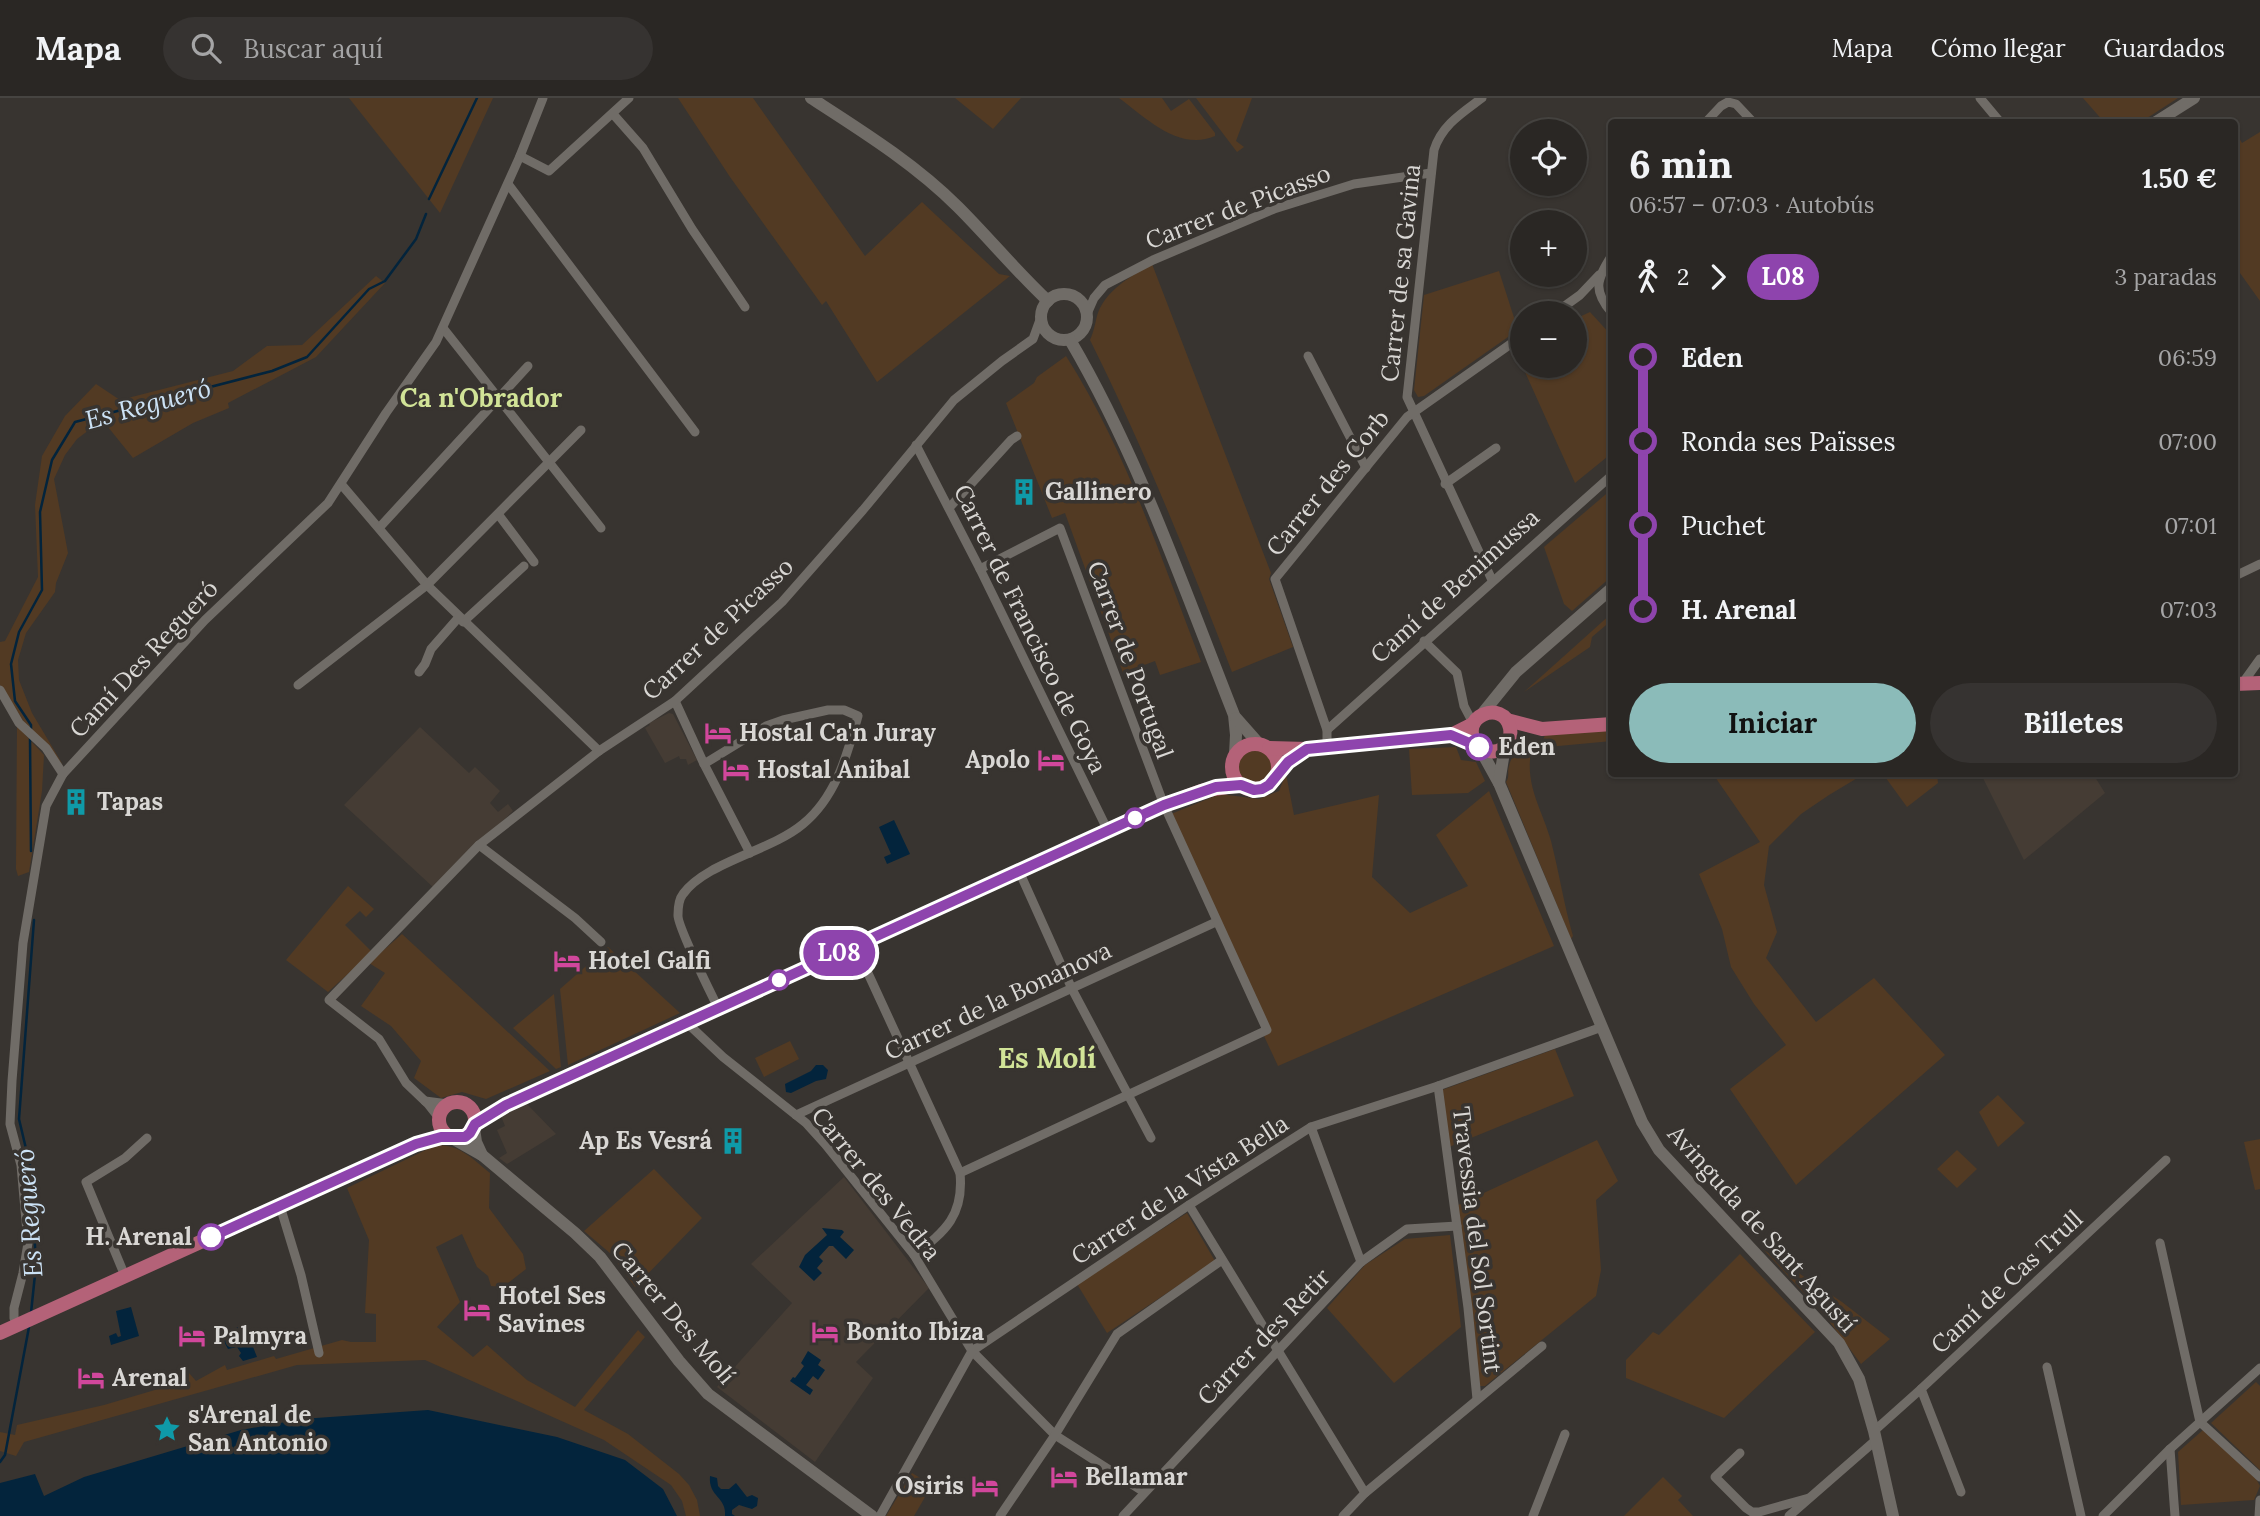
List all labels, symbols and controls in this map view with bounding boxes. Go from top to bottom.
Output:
search box [163,17,653,80]
text: Mapa [35,27,121,69]
icon: search [187,29,225,67]
text: Buscar aquí [243,32,383,65]
text: Mapa [1832,33,1893,64]
text: Cómo llegar [1931,33,2066,64]
text: Guardados [2104,33,2225,64]
map controls [1510,119,1587,378]
button: locate [1510,119,1587,196]
text: 6 min [1629,140,1732,188]
street label: Carrer de Picasso [1141,157,1335,256]
street label: Carrer de sa Gavina [1374,162,1427,384]
text: 1.50 € [2142,162,2217,195]
text: 06:57 – 07:03 · Autobús [1629,190,1874,219]
button: + [1510,210,1587,287]
icon: walk [1629,258,1667,296]
icon: forward [1699,258,1737,296]
text: L08 [1761,261,1805,292]
text: 2 [1677,262,1689,291]
text: 3 paradas [2115,262,2217,291]
button: − [1510,301,1587,378]
text: Eden [1681,341,1743,374]
text: 06:59 [2158,343,2217,372]
water label: Es Regueró [81,371,214,436]
district label: Ca n'Obrador [400,381,563,414]
street label: Carrer des Corb [1259,403,1396,562]
text: Ronda ses Païsses [1681,425,1895,458]
text: 07:00 [2158,427,2217,456]
place label: Gallinero [1045,476,1152,507]
building icon: Gallinero [1009,477,1039,507]
street label: Carrer de Francisco de Goya [947,479,1114,778]
street label: Camí de Benimussa [1364,502,1546,670]
text: Puchet [1681,509,1766,542]
text: 07:01 [2164,511,2217,540]
street label: Carrer de Picasso [635,551,800,707]
street label: Carrer de Portugal [1080,557,1181,763]
street label: Camí Des Regueró [62,573,225,744]
text: H. Arenal [1681,593,1797,626]
text: 07:03 [2160,595,2217,624]
button: Iniciar [1629,683,1916,763]
button: Billetes [1930,683,2217,763]
place label: Hostal Ca'n Juray [739,717,937,748]
hotel icon: Hostal Ca'n Juray [703,718,733,748]
place label: Eden [1498,731,1555,762]
marker: Eden [1466,734,1492,760]
place label: Apolo [965,744,1030,775]
hotel icon: Apolo [1036,745,1066,775]
place label: Hostal Anibal [757,754,910,785]
hotel icon: Hostal Anibal [721,755,751,785]
place label: Tapas [97,786,163,817]
building icon: Tapas [61,787,91,817]
unlabelled marker [1125,808,1145,828]
line badge: L08 [799,930,879,976]
street label: Carrer de la Bonanova [879,934,1116,1067]
text: L08 [817,937,861,968]
place label: Hotel Galfi [588,945,711,976]
hotel icon: Hotel Galfi [552,946,582,976]
unlabelled marker [769,970,789,990]
district label: Es Molí [998,1040,1096,1076]
street label: Carrer des Vedra [805,1101,948,1267]
street label: Travessia del Sol Sortint [1446,1105,1509,1376]
street label: Carrer de la Vista Bella [1065,1108,1294,1271]
street label: Avinguda de Sant Agustí [1661,1118,1864,1339]
place label: Ap Es Vesrá [579,1125,712,1156]
building icon: Ap Es Vesrá [718,1126,748,1156]
water label: Es Regueró [8,1148,49,1279]
street label: Camí de Cas Trull [1924,1203,2089,1360]
place label: H. Arenal [85,1221,192,1252]
marker: H. Arenal [198,1224,224,1250]
street label: Carrer Des Molí [605,1235,742,1390]
street label: Carrer des Retir [1191,1261,1337,1412]
place label: Hotel Ses Savines [498,1280,606,1339]
hotel icon: Hotel Ses Savines [462,1295,492,1325]
place label: Bonito Ibiza [846,1316,985,1347]
hotel icon: Bonito Ibiza [810,1317,840,1347]
place label: Palmyra [213,1320,307,1351]
hotel icon: Palmyra [177,1321,207,1351]
place label: Arenal [112,1362,188,1393]
hotel icon: Arenal [76,1363,106,1393]
place label: s'Arenal de San Antonio [188,1399,328,1458]
place icon: s'Arenal de San Antonio [152,1414,182,1444]
place label: Bellamar [1085,1461,1188,1492]
hotel icon: Bellamar [1049,1462,1079,1492]
place label: Osiris [895,1470,964,1501]
hotel icon: Osiris [970,1471,1000,1501]

